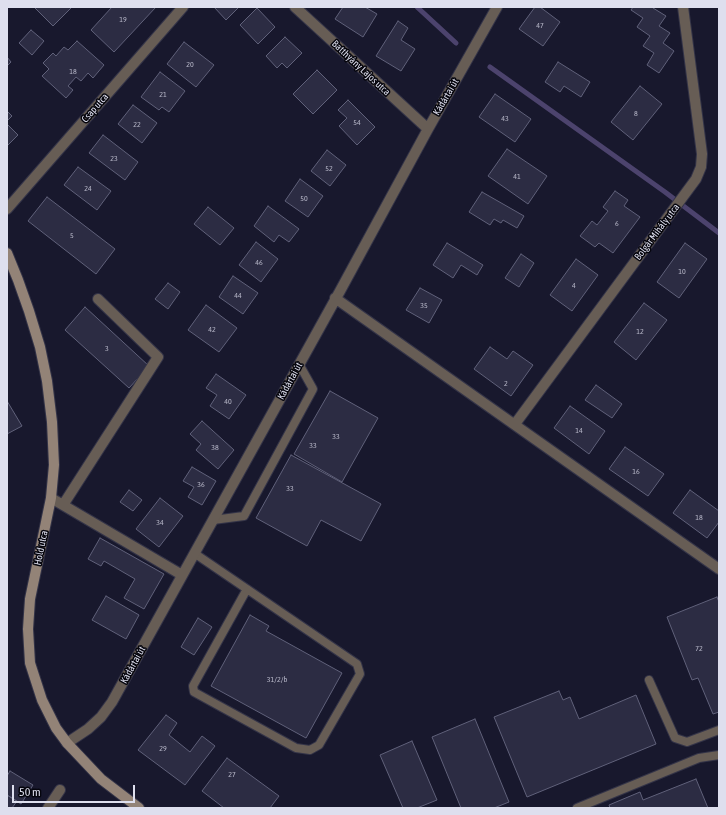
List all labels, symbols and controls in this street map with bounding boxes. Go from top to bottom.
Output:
house number: 19 [119,14,127,24]
house number: 47 [536,20,544,30]
street label: Batthyány Lajos utca [329,38,393,98]
house number: 20 [186,59,194,69]
house number: 18 [69,66,77,76]
street label: Kádártai út [431,76,461,118]
house number: 21 [159,89,167,99]
street label: Csap utca [79,91,111,125]
house number: 8 [634,108,638,118]
house number: 43 [501,113,509,123]
house number: 54 [353,117,361,127]
house number: 22 [133,119,141,129]
house number: 23 [110,153,118,163]
house number: 52 [325,163,333,173]
house number: 41 [513,171,521,181]
house number: 24 [84,183,92,193]
house number: 50 [300,193,308,203]
street label: Bolgár Mihály utca [632,201,682,263]
house number: 6 [615,218,619,228]
house number: 5 [70,230,74,240]
house number: 46 [255,257,263,267]
house number: 10 [678,266,686,276]
house number: 4 [572,280,576,290]
house number: 44 [234,290,242,300]
house number: 35 [420,300,428,310]
house number: 42 [208,324,216,334]
house number: 12 [636,326,644,336]
house number: 3 [105,343,109,353]
street label: Kádártai út [275,360,305,402]
house number: 2 [504,378,508,388]
house number: 40 [224,396,232,406]
house number: 14 [575,425,583,435]
house number: 33 [332,431,340,441]
house number: 33 [309,440,317,450]
house number: 38 [211,442,219,452]
house number: 16 [632,466,640,476]
house number: 36 [197,479,205,489]
house number: 33 [286,483,294,493]
house number: 18 [695,512,703,522]
house number: 34 [156,517,164,527]
street label: Hold utca [31,530,51,566]
house number: 72 [695,643,703,653]
street label: Kádártai út [118,644,148,686]
house number: 31/2/b [267,674,287,684]
house number: 29 [159,743,167,753]
house number: 27 [228,769,236,779]
scale bar [14,777,137,803]
text: 50 m [19,785,41,799]

